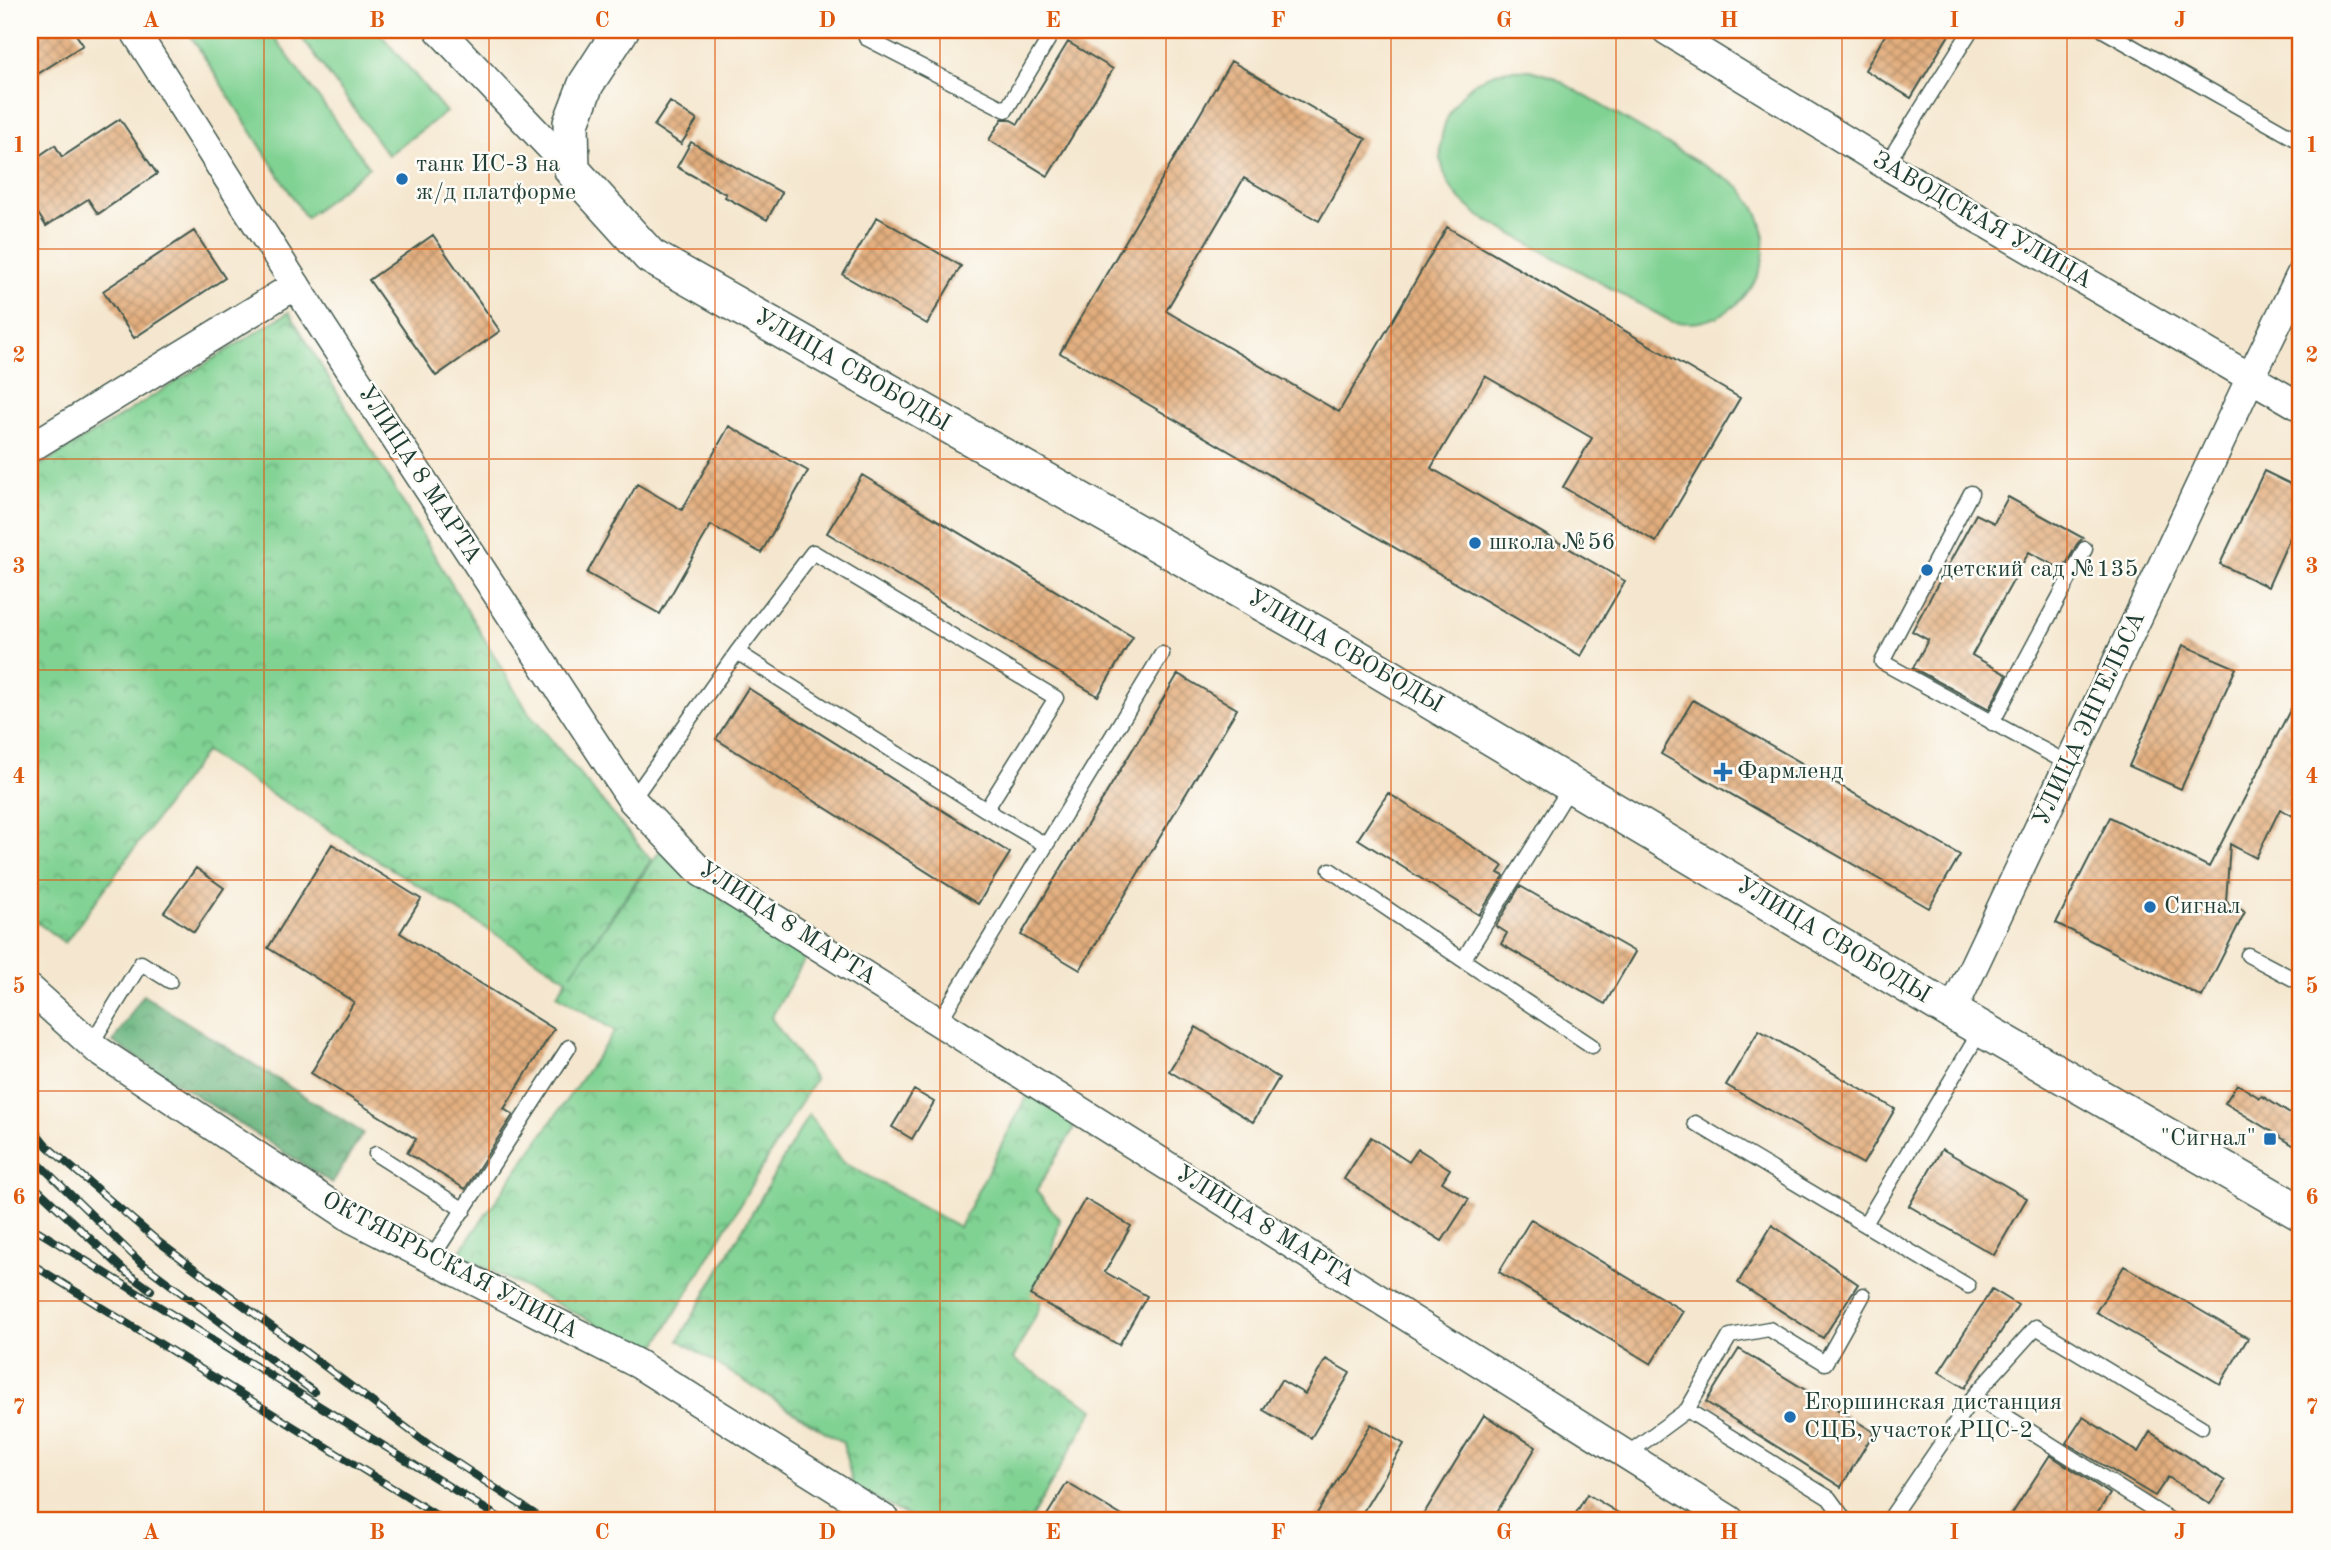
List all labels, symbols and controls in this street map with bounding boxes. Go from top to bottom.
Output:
text: A [142,9,160,32]
text: B [369,9,385,32]
text: C [594,9,610,32]
text: D [818,9,836,32]
text: E [1045,9,1061,32]
text: F [1270,9,1286,32]
text: G [1496,9,1512,32]
text: H [1720,9,1738,32]
text: I [1949,9,1959,32]
text: J [2174,9,2186,32]
text: 1 [12,134,26,157]
text: 1 [2305,134,2319,157]
street label: ЗАВОДСКАЯ УЛИЦА [1868,148,2096,294]
place label: танк ИС-3 на ж/д платформе [416,153,576,205]
marker: танк ИС-3 на ж/д платформе [394,171,410,187]
street label: УЛИЦА СВОБОДЫ [750,305,954,437]
text: 2 [12,344,26,367]
text: 2 [2305,344,2319,367]
street label: УЛИЦА 8 МАРТА [353,382,485,568]
place label: школа №56 [1489,531,1615,555]
marker: школа №56 [1467,535,1483,551]
text: 3 [12,555,26,578]
text: 3 [2305,555,2319,578]
place label: детский сад №135 [1941,558,2138,582]
marker: детский сад №135 [1919,562,1935,578]
street label: УЛИЦА СВОБОДЫ [1243,586,1447,718]
street label: УЛИЦА ЭНГЕЛЬСА [2030,608,2150,830]
place label: Фармленд [1737,760,1844,784]
marker: Фармленд [1715,764,1731,780]
text: 4 [12,765,26,788]
text: 4 [2305,765,2319,788]
street label: УЛИЦА 8 МАРТА [694,858,880,990]
street label: УЛИЦА СВОБОДЫ [1732,874,1934,1008]
place label: Сигнал [2164,895,2241,919]
marker: Сигнал [2142,899,2158,915]
text: 5 [12,975,26,998]
text: 5 [2305,975,2319,998]
place label: "Сигнал" [2161,1127,2256,1151]
marker: "Сигнал" [2262,1131,2278,1147]
street label: УЛИЦА 8 МАРТА [1171,1162,1359,1292]
text: 6 [12,1186,26,1209]
text: 6 [2305,1186,2319,1209]
street label: ОКТЯБРЬСКАЯ УЛИЦА [318,1188,582,1344]
place label: Егоршинская дистанция СЦБ, участок РЦС-2 [1804,1391,2062,1443]
text: 7 [12,1396,26,1419]
text: 7 [2305,1396,2319,1419]
marker: Егоршинская дистанция СЦБ, участок РЦС-2 [1782,1409,1798,1425]
text: A [142,1521,160,1544]
text: B [369,1521,385,1544]
text: C [594,1521,610,1544]
text: D [818,1521,836,1544]
text: E [1045,1521,1061,1544]
text: F [1270,1521,1286,1544]
text: G [1496,1521,1512,1544]
text: H [1720,1521,1738,1544]
text: I [1949,1521,1959,1544]
text: J [2174,1521,2186,1544]

